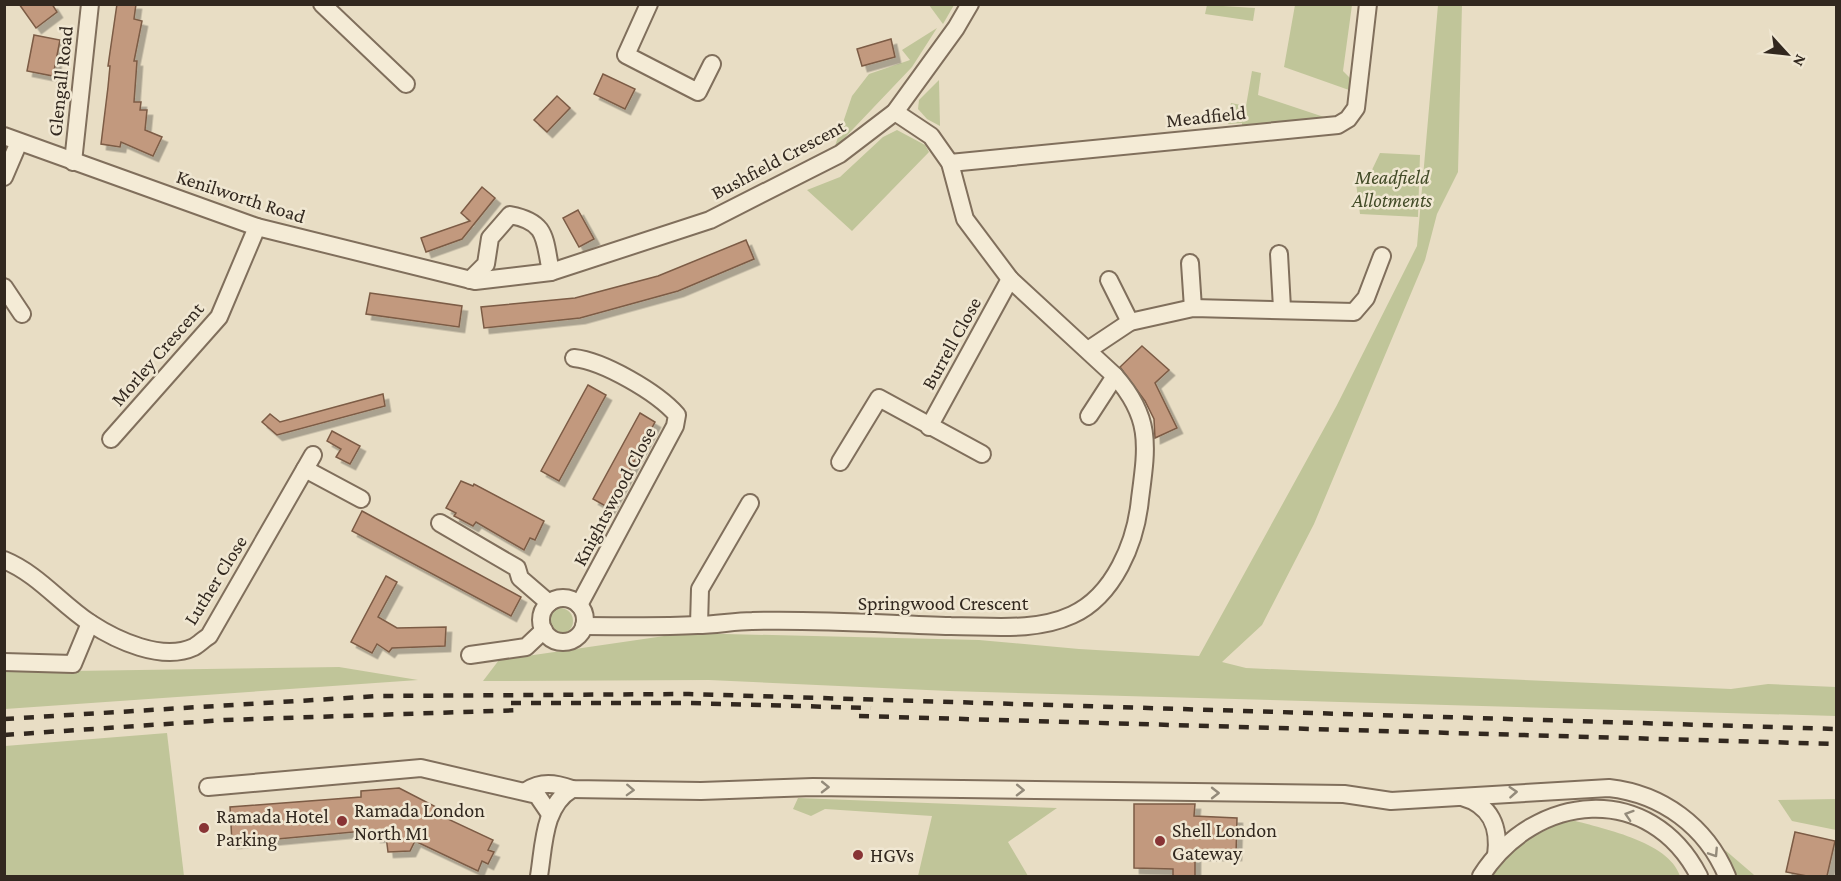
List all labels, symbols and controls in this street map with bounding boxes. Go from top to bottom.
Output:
street label: Glengall Road [43,24,78,137]
north arrow [1757,24,1817,84]
text: N [1790,52,1810,69]
street label: Meadfield [1165,101,1248,131]
street label: Bushfield Crescent [707,114,849,204]
street label: Kenilworth Road [174,165,309,227]
park label: Meadfield Allotments [1351,166,1433,211]
street label: Burrell Close [917,293,985,393]
street label: Morley Crescent [106,297,209,411]
street label: Knightswood Close [568,423,661,570]
street label: Luther Close [179,531,251,629]
street label: Springwood Crescent [858,592,1029,615]
one-way arrow [821,781,830,794]
one-way arrow [626,784,635,796]
one-way arrow [1016,784,1025,796]
one-way arrow [1508,786,1517,799]
one-way arrow [1211,787,1220,799]
place label: Ramada London North M1 [354,799,485,844]
place label: Ramada Hotel Parking [216,805,329,851]
one-way arrow [1624,809,1635,822]
marker: Ramada London North M1 [335,814,349,828]
place label: Shell London Gateway [1172,819,1277,865]
marker: Ramada Hotel Parking [197,821,211,835]
marker: Shell London Gateway [1153,834,1167,848]
place label: HGVs [870,844,914,866]
one-way arrow [1707,847,1719,857]
marker: HGVs [851,848,865,862]

